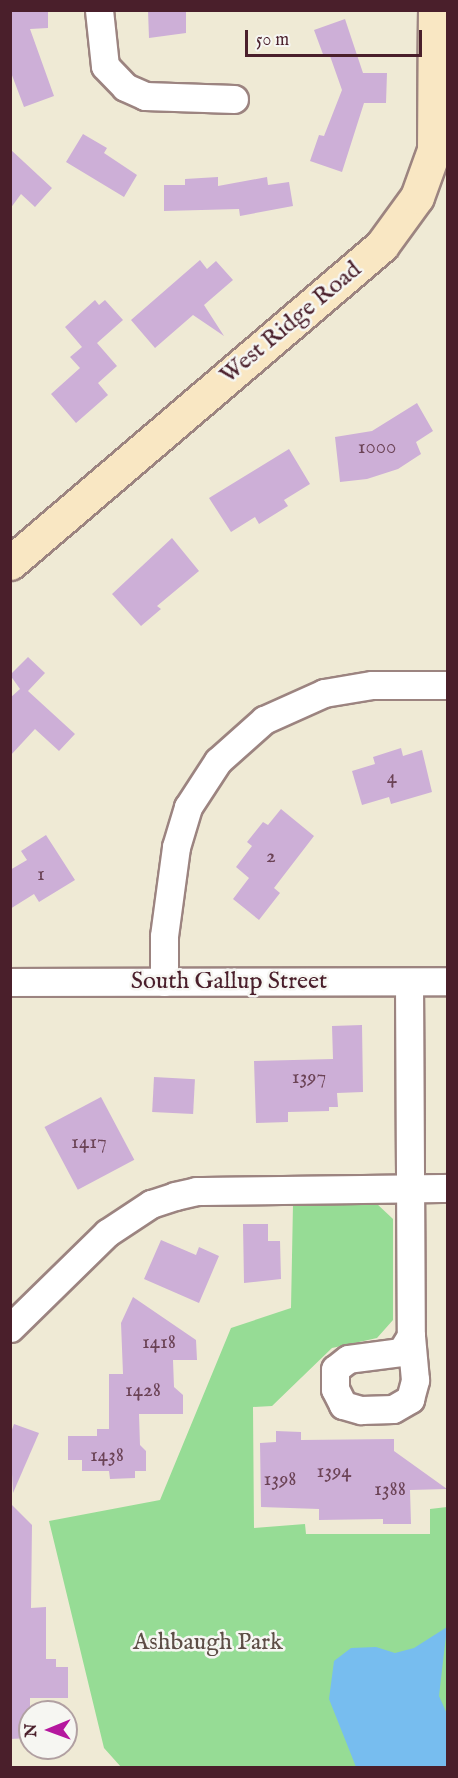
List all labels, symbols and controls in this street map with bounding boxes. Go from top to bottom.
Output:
scale bar [248,18,425,56]
text: 50 m [256,29,289,52]
street label: West Ridge Road [215,256,367,390]
house number: 1000 [358,435,396,461]
house number: 4 [387,765,397,791]
house number: 2 [266,844,276,870]
house number: 1 [37,862,45,888]
street label: South Gallup Street [131,968,327,996]
house number: 1397 [292,1065,326,1091]
house number: 1417 [71,1130,107,1156]
house number: 1418 [142,1330,176,1356]
house number: 1428 [125,1378,161,1404]
house number: 1438 [90,1443,124,1469]
house number: 1394 [317,1459,351,1485]
house number: 1398 [263,1467,297,1493]
house number: 1388 [374,1477,406,1503]
park label: Ashbaugh Park [133,1629,283,1657]
north arrow [18,1700,78,1760]
text: N [22,1723,42,1737]

